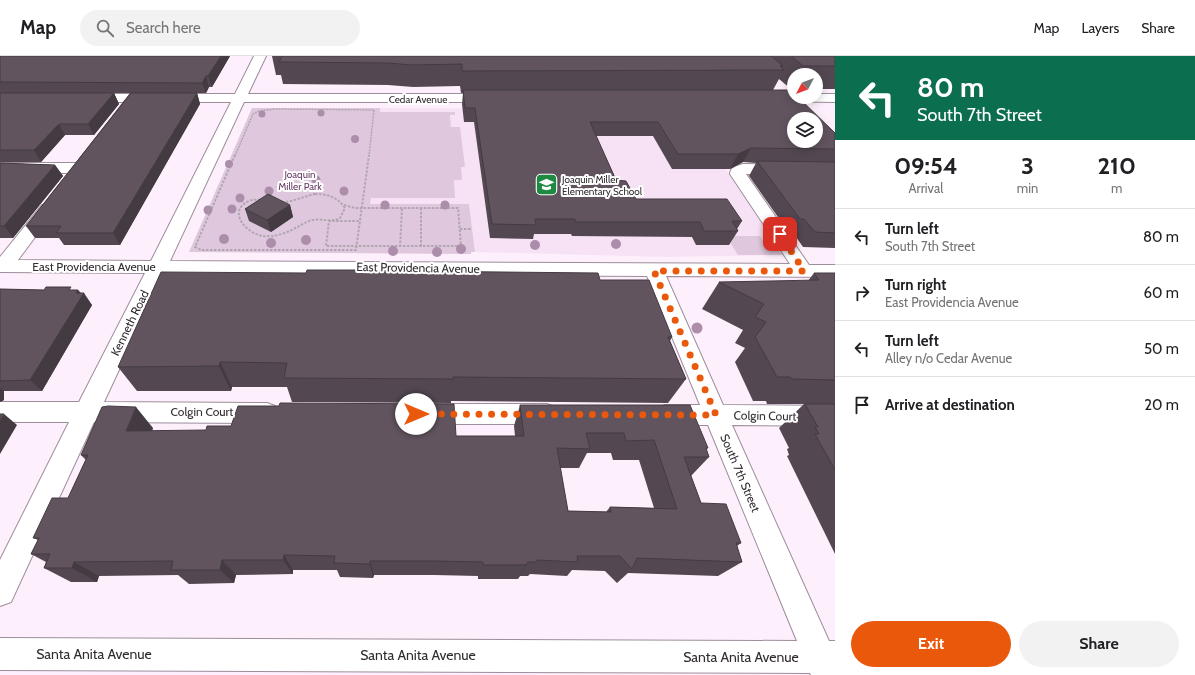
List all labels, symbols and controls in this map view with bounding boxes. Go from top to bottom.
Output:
search box [80,10,360,46]
text: Map [20,16,56,39]
icon: search [94,17,116,39]
text: Search here [126,19,201,37]
text: Map [1034,19,1059,37]
text: Layers [1081,19,1119,37]
text: Share [1141,19,1175,37]
north arrow [787,68,823,104]
map controls [787,68,823,148]
text: 80 m [917,70,984,104]
icon: left [851,72,903,124]
street label: Cedar Avenue [389,93,447,106]
text: South 7th Street [917,104,1042,126]
button: layers [787,112,823,148]
text: 09:54 [894,151,958,180]
text: 3 [1021,151,1034,180]
text: 210 [1097,151,1136,180]
park label: Joaquin Miller Park [278,168,322,193]
school or university icon: Joaquin Miller Elementary School [534,172,560,198]
place label: Joaquin Miller Elementary School [561,173,643,198]
text: Arrival [909,180,943,196]
text: min [1017,180,1038,196]
text: m [1111,180,1122,196]
pin [763,217,797,251]
text: Turn left [885,220,939,238]
icon: arrive [769,223,791,245]
icon: left [851,226,873,248]
text: 80 m [1143,228,1179,246]
text: South 7th Street [885,238,975,254]
street label: East Providencia Avenue [32,259,156,274]
street label: East Providencia Avenue [356,259,480,276]
text: Turn right [885,276,946,294]
icon: right [851,282,873,304]
text: 60 m [1143,284,1179,302]
street label: Kenneth Road [107,287,152,358]
text: East Providencia Avenue [885,294,1019,310]
text: Turn left [885,332,939,350]
icon: left [851,338,873,360]
text: 50 m [1144,340,1179,358]
text: Alley n/o Cedar Avenue [885,350,1012,366]
position arrow [395,393,437,435]
icon: arrive [851,394,873,416]
text: Arrive at destination [885,396,1015,414]
text: 20 m [1144,396,1179,414]
street label: Colgin Court [171,404,233,419]
street label: Colgin Court [733,407,797,424]
street label: South 7th Street [717,432,764,514]
button: Exit [851,621,1011,667]
button: Share [1019,621,1179,667]
street label: Santa Anita Avenue [36,645,152,663]
street label: Santa Anita Avenue [360,646,476,664]
street label: Santa Anita Avenue [683,648,799,666]

